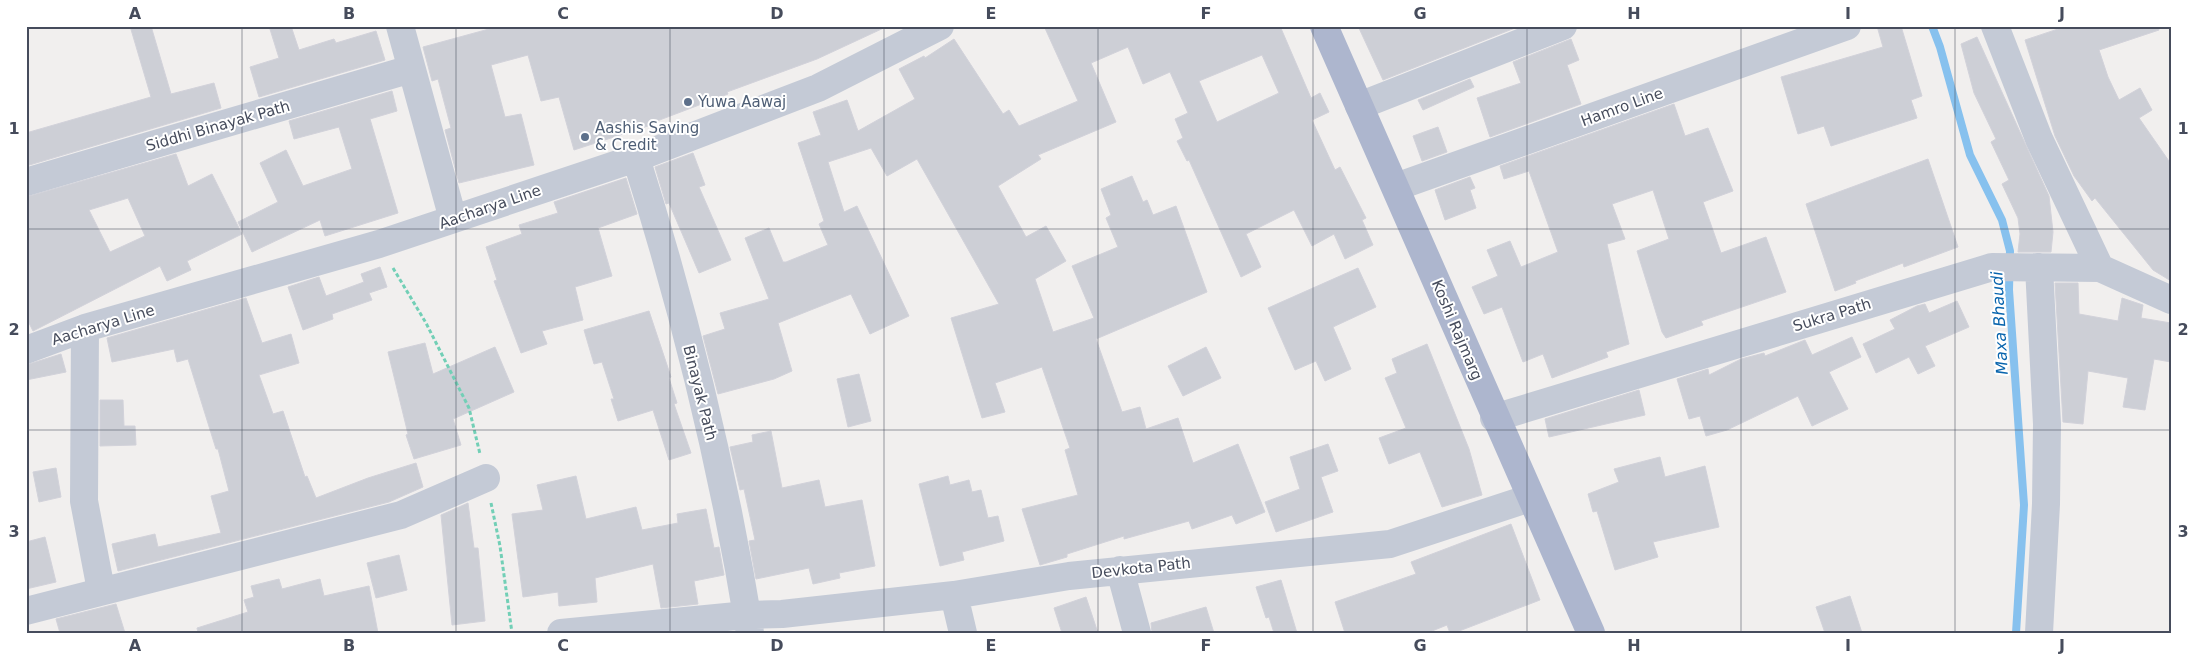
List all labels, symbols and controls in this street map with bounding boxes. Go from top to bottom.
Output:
text: A [129,4,142,23]
text: B [343,4,355,23]
text: C [557,4,569,23]
text: D [770,4,784,23]
text: E [986,4,996,23]
text: F [1201,4,1211,23]
text: G [1413,4,1427,23]
text: H [1627,4,1641,23]
text: I [1845,4,1851,23]
text: J [2058,4,2065,23]
street label: Hamro Line [1578,84,1666,130]
place label: Yuwa Aawaj [697,93,786,111]
marker: Yuwa Aawaj [682,96,694,108]
street label: Siddhi Binayak Path [144,97,292,155]
text: 1 [8,119,20,138]
place label: Aashis Saving & Credit [595,119,699,154]
text: 1 [2177,119,2189,138]
marker: Aashis Saving & Credit [579,131,591,143]
street label: Aacharya Line [437,181,543,233]
water label: Maxa Bhaudi [1987,270,2012,375]
street label: Koshi Rajmarg [1428,277,1486,383]
street label: Sukra Path [1791,295,1873,335]
street label: Aacharya Line [49,301,157,349]
text: 2 [8,320,20,339]
text: 2 [2177,320,2189,339]
street label: Binayak Path [679,343,721,443]
text: 3 [8,522,20,541]
text: 3 [2177,522,2189,541]
street label: Devkota Path [1090,554,1192,582]
text: A [129,636,142,655]
text: B [343,636,355,655]
text: C [557,636,569,655]
text: D [770,636,784,655]
text: E [986,636,996,655]
text: F [1201,636,1211,655]
text: G [1413,636,1427,655]
text: H [1627,636,1641,655]
text: I [1845,636,1851,655]
text: J [2058,636,2065,655]

